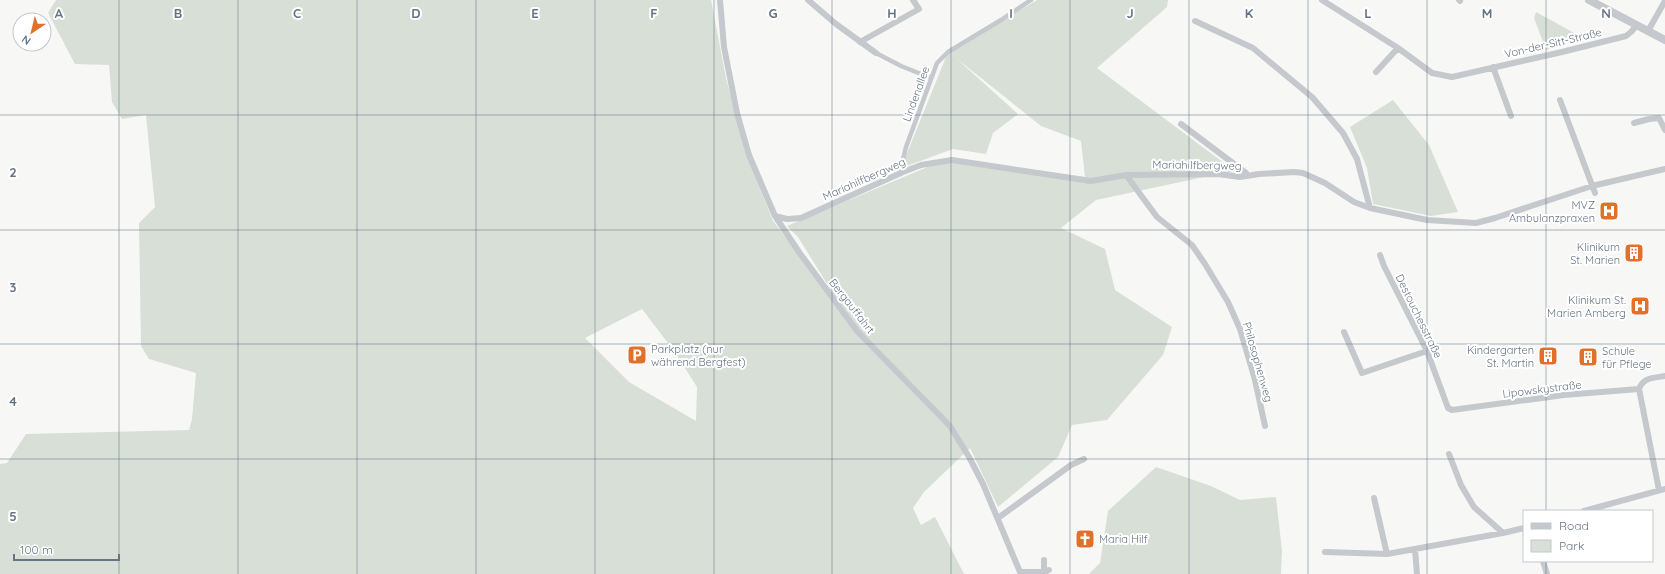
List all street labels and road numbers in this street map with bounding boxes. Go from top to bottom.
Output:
street label: Von-der-Sitt-Straße [1503,25,1603,61]
street label: Lindenallee [900,64,932,124]
street label: Mariahilfbergweg [820,154,908,204]
street label: Mariahilfbergweg [1152,157,1242,173]
street label: Destouchesstraße [1393,272,1445,360]
street label: Bergauffahrt [826,276,878,336]
street label: Philosophenweg [1240,320,1276,404]
street label: Lipowskystraße [1502,377,1582,401]

